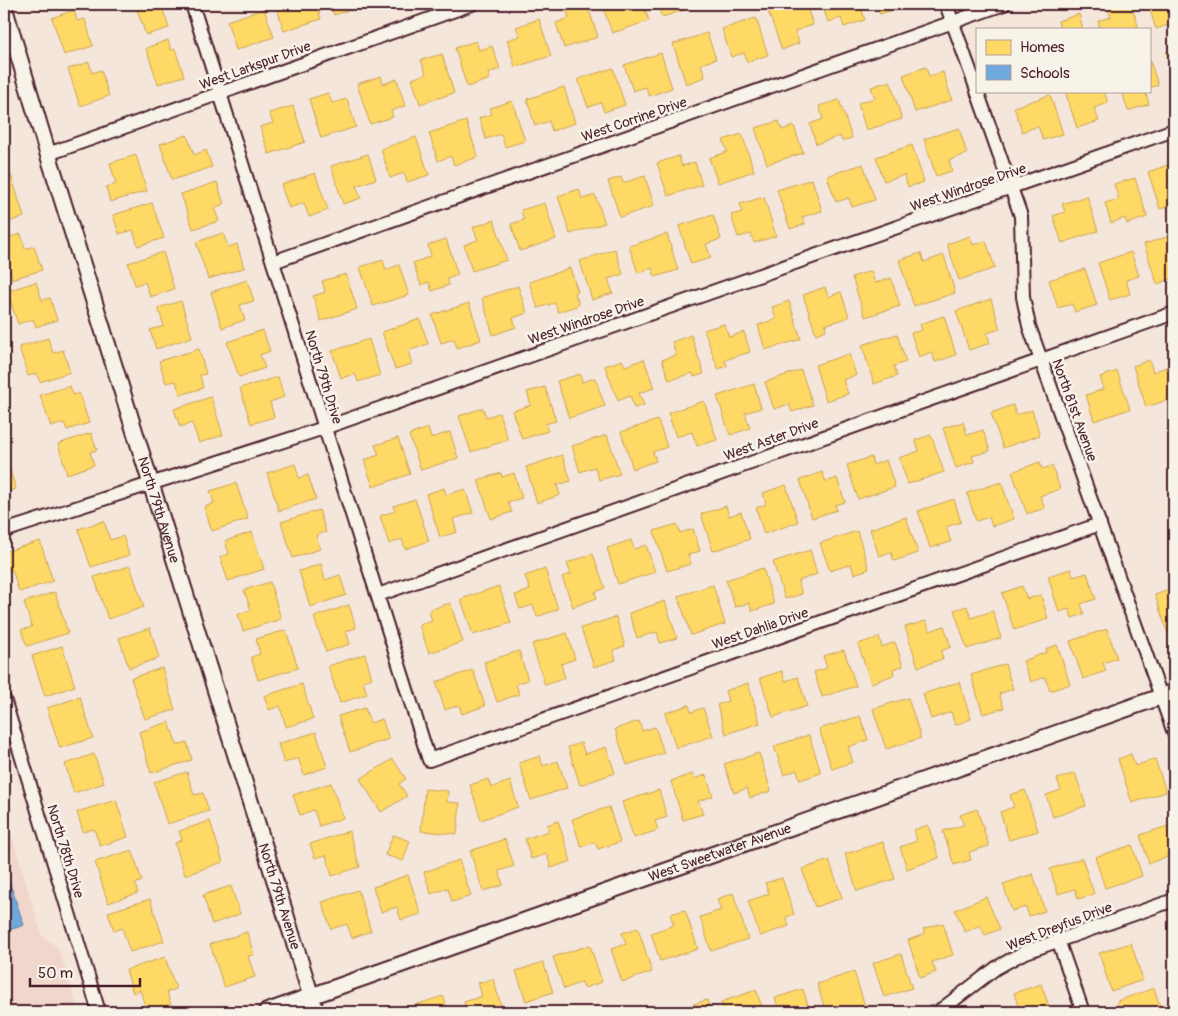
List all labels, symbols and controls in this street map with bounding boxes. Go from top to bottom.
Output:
legend [976,28,1150,92]
street label: West Larkspur Drive [197,37,313,93]
text: Homes [1020,38,1065,57]
text: Schools [1020,64,1070,83]
street label: West Corrine Drive [579,93,689,145]
street label: West Windrose Drive [908,160,1028,215]
street label: West Windrose Drive [526,293,646,348]
street label: North 79th Drive [301,328,346,426]
street label: North 81st Avenue [1048,357,1101,464]
street label: West Aster Drive [721,414,821,464]
street label: North 79th Avenue [134,455,183,565]
street label: West Dahlia Drive [710,604,811,653]
street label: North 78th Drive [43,802,88,900]
street label: West Sweetwater Avenue [646,820,794,886]
street label: North 79th Avenue [255,841,304,952]
street label: West Dreyfus Drive [1004,899,1114,954]
scale bar [30,956,140,988]
text: 50 m [38,964,73,983]

